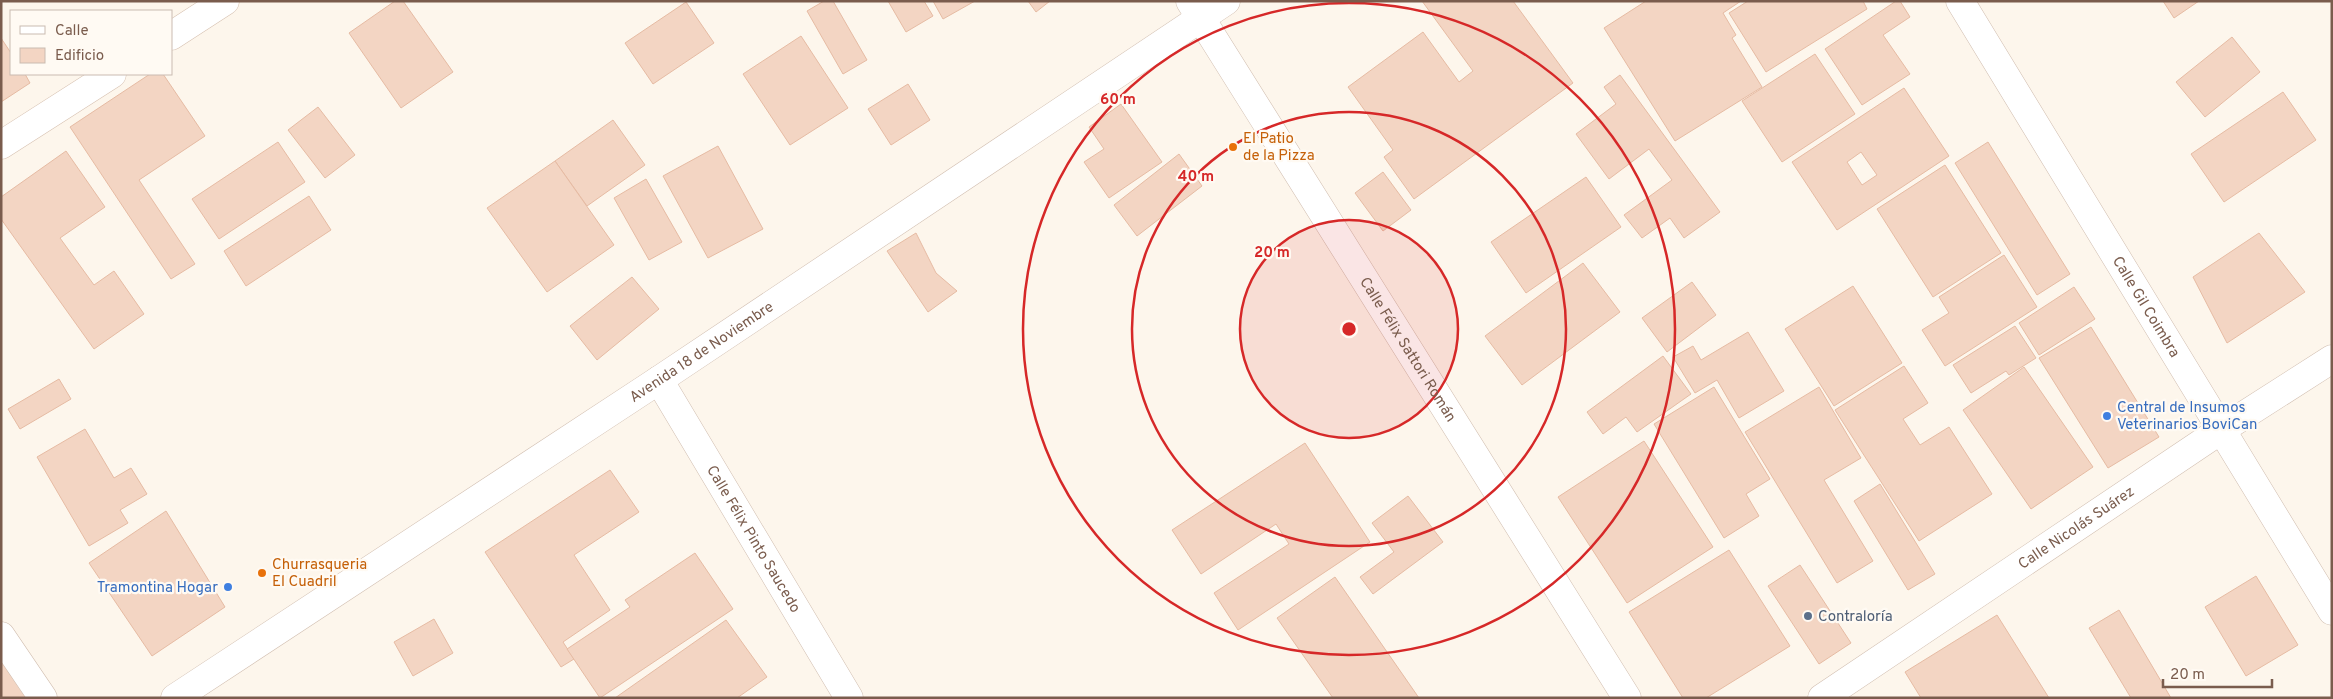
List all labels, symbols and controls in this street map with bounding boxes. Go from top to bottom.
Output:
legend [10,10,172,75]
text: Calle [55,22,89,41]
text: Edificio [55,47,104,66]
text: 60 m [1100,91,1136,110]
place label: El Patio de la Pizza [1243,130,1315,166]
marker: El Patio de la Pizza [1227,141,1239,153]
text: 40 m [1178,168,1214,187]
text: 20 m [1254,244,1290,263]
street label: Calle Gil Coimbra [2107,253,2183,362]
street label: Calle Félix Sattori Román [1355,274,1460,426]
street label: Avenida 18 de Noviembre [626,298,778,408]
centre of rings [1340,320,1358,338]
place label: Central de Insumos Veterinarios BoviCan [2117,399,2258,435]
marker: Central de Insumos Veterinarios BoviCan [2101,410,2113,422]
street label: Calle Félix Pinto Saucedo [701,462,804,617]
street label: Calle Nicolás Suárez [2015,483,2139,574]
place label: Churrasqueria El Cuadril [272,556,367,592]
marker: Churrasqueria El Cuadril [256,567,268,579]
place label: Tramontina Hogar [97,579,218,598]
marker: Tramontina Hogar [222,581,234,593]
place label: Contraloría [1818,608,1893,627]
marker: Contraloría [1802,610,1814,622]
scale bar [2163,656,2272,688]
text: 20 m [2170,666,2205,685]

